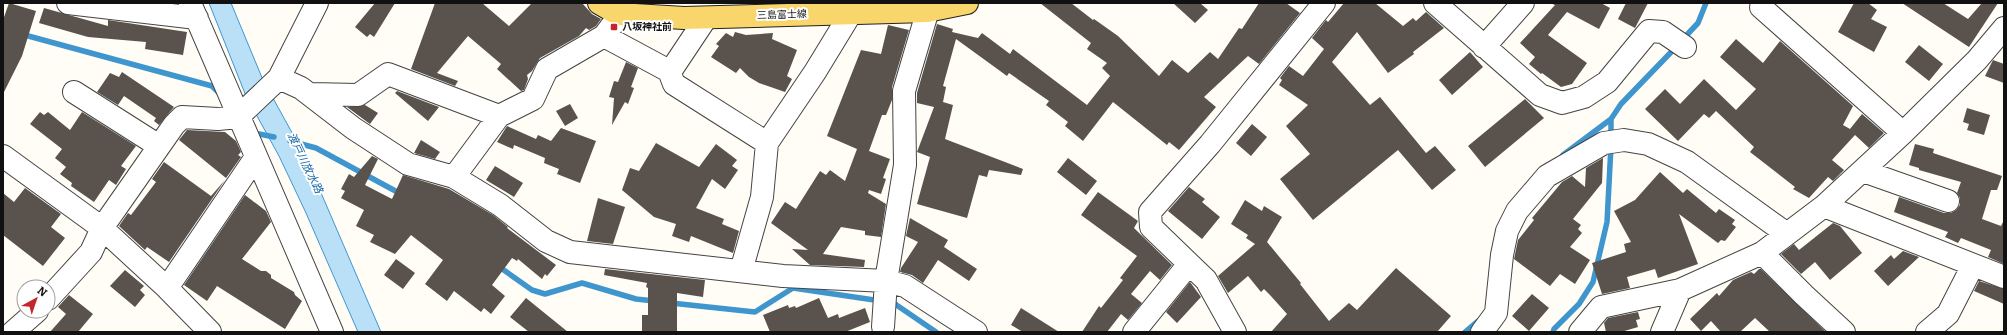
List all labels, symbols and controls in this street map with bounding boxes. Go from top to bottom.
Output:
street label: 三島富士線 [757,8,807,22]
place label: 八坂神社前 [622,21,672,33]
marker: 八坂神社前 [609,22,619,32]
water label: 渡戸川放水路 [285,130,326,196]
north arrow [16,279,56,319]
text: N [35,284,50,300]

